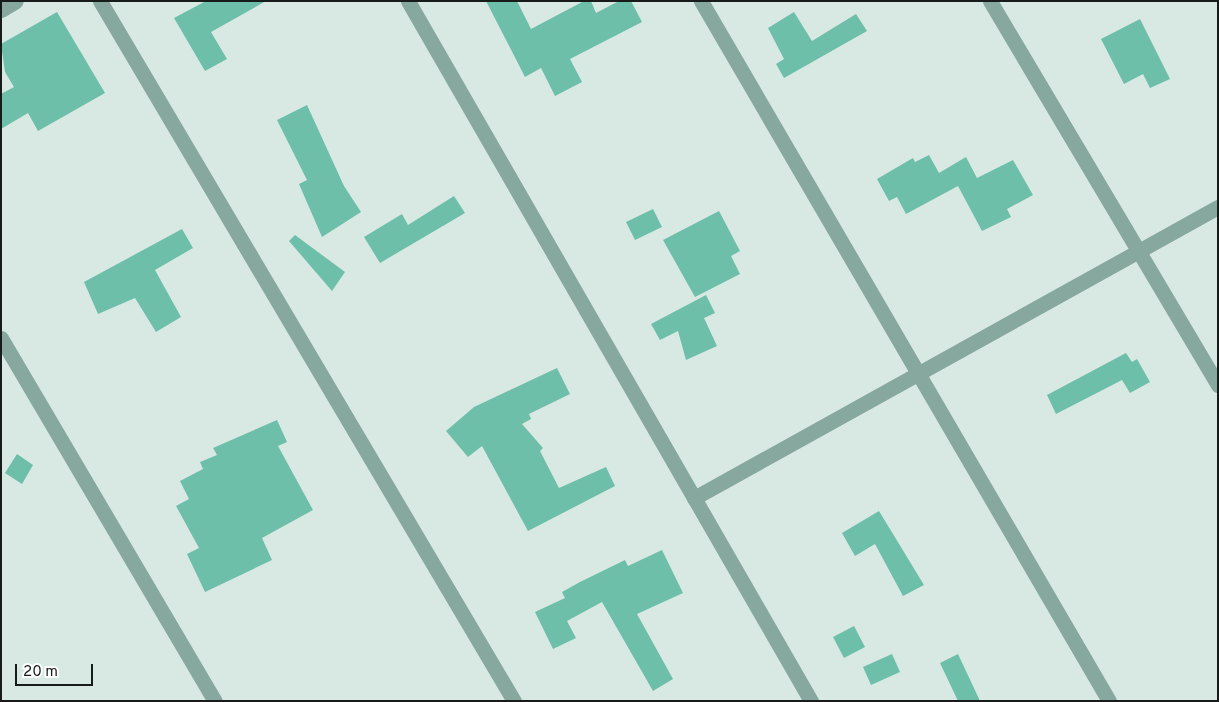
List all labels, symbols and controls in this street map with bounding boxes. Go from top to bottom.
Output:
scale bar [18,654,95,686]
text: 20 m [23,663,58,682]

